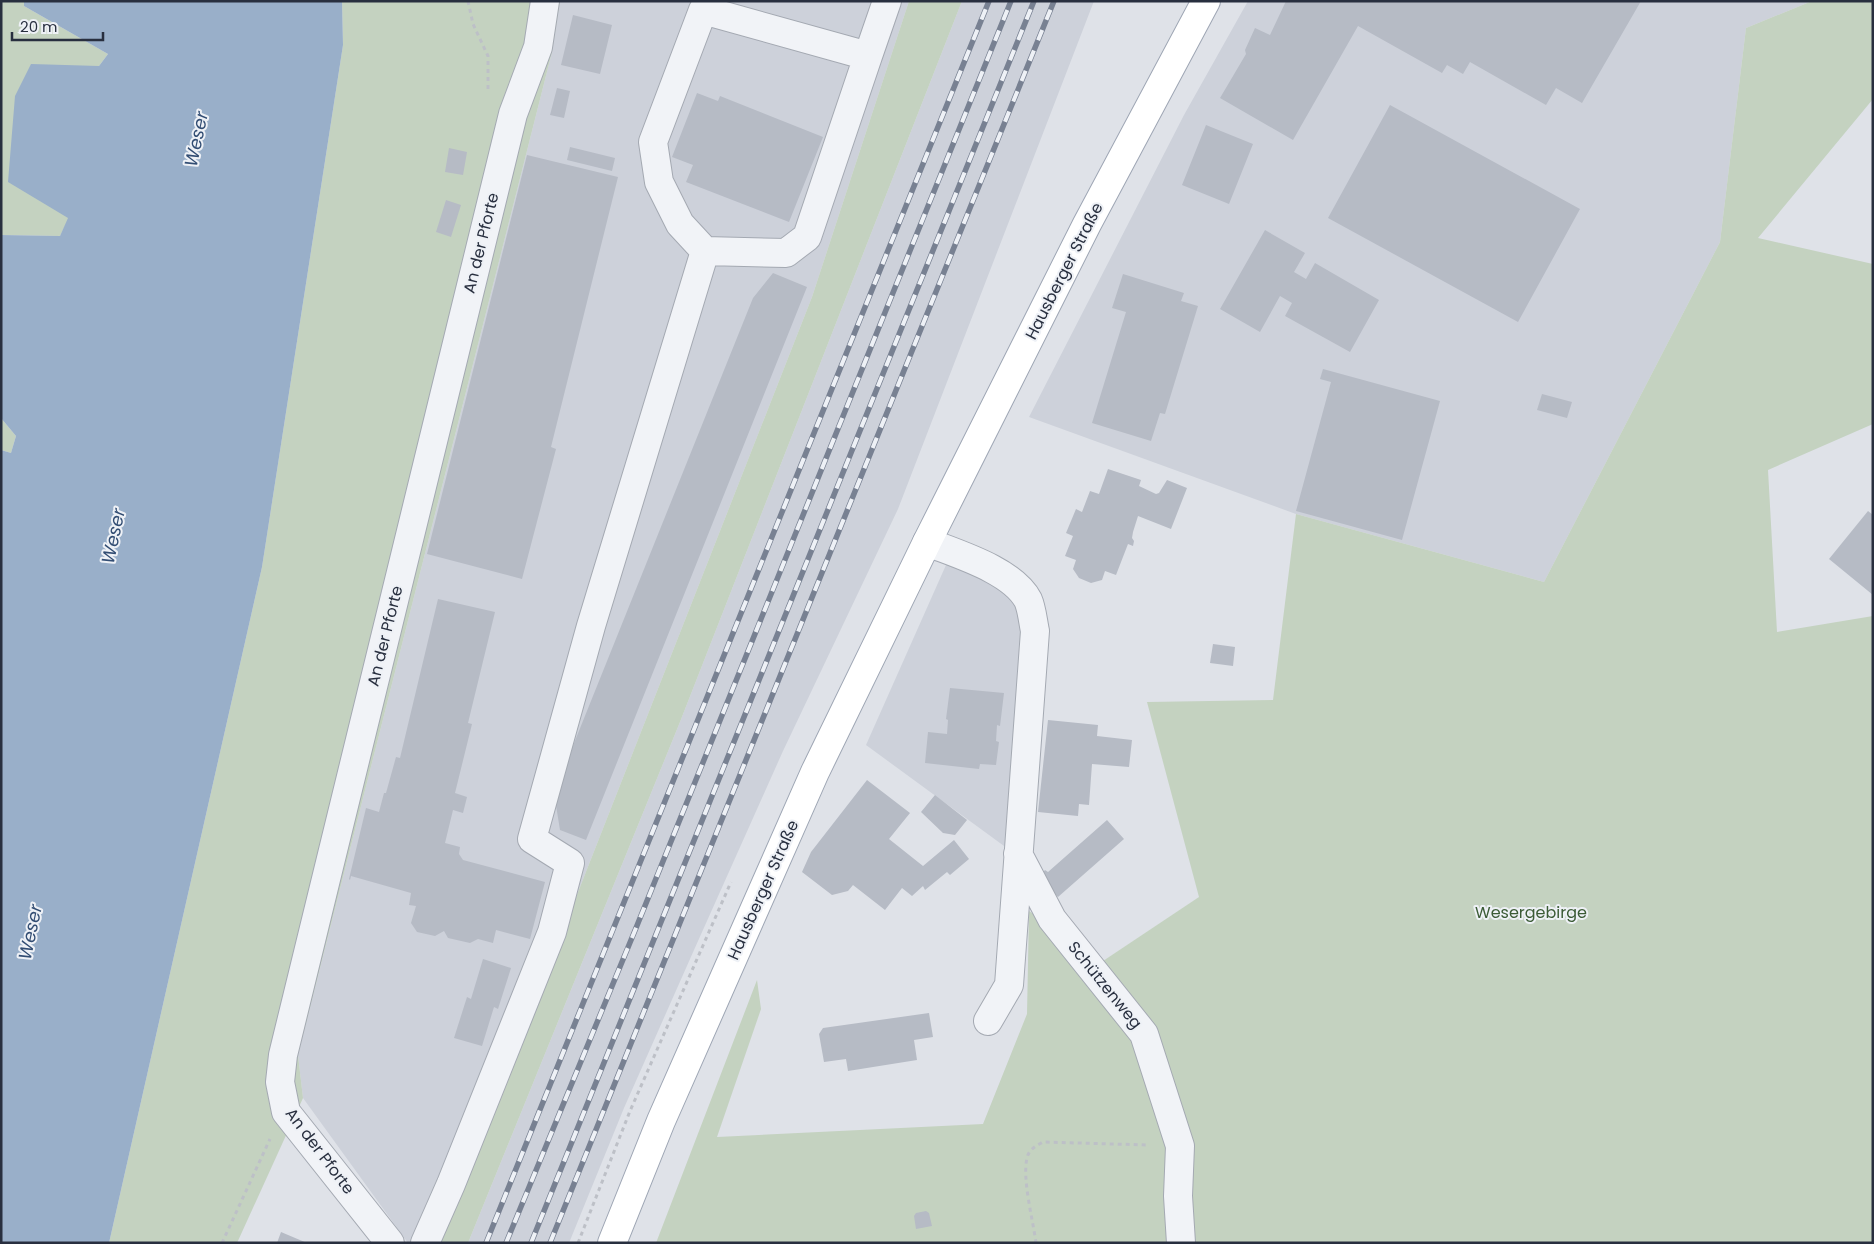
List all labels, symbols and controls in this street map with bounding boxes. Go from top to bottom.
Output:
scale bar [12,10,104,42]
text: 20 m [20,16,58,37]
water label: Weser [178,108,214,169]
street label: An der Pforte [457,190,505,296]
street label: Hausberger Straße [1019,198,1109,343]
water label: Weser [95,505,131,566]
street label: An der Pforte [361,583,409,689]
street label: Hausberger Straße [722,816,804,964]
water label: Weser [12,901,48,962]
park label: Wesergebirge [1475,901,1587,924]
street label: Schützenweg [1062,936,1148,1034]
street label: An der Pforte [280,1103,360,1199]

